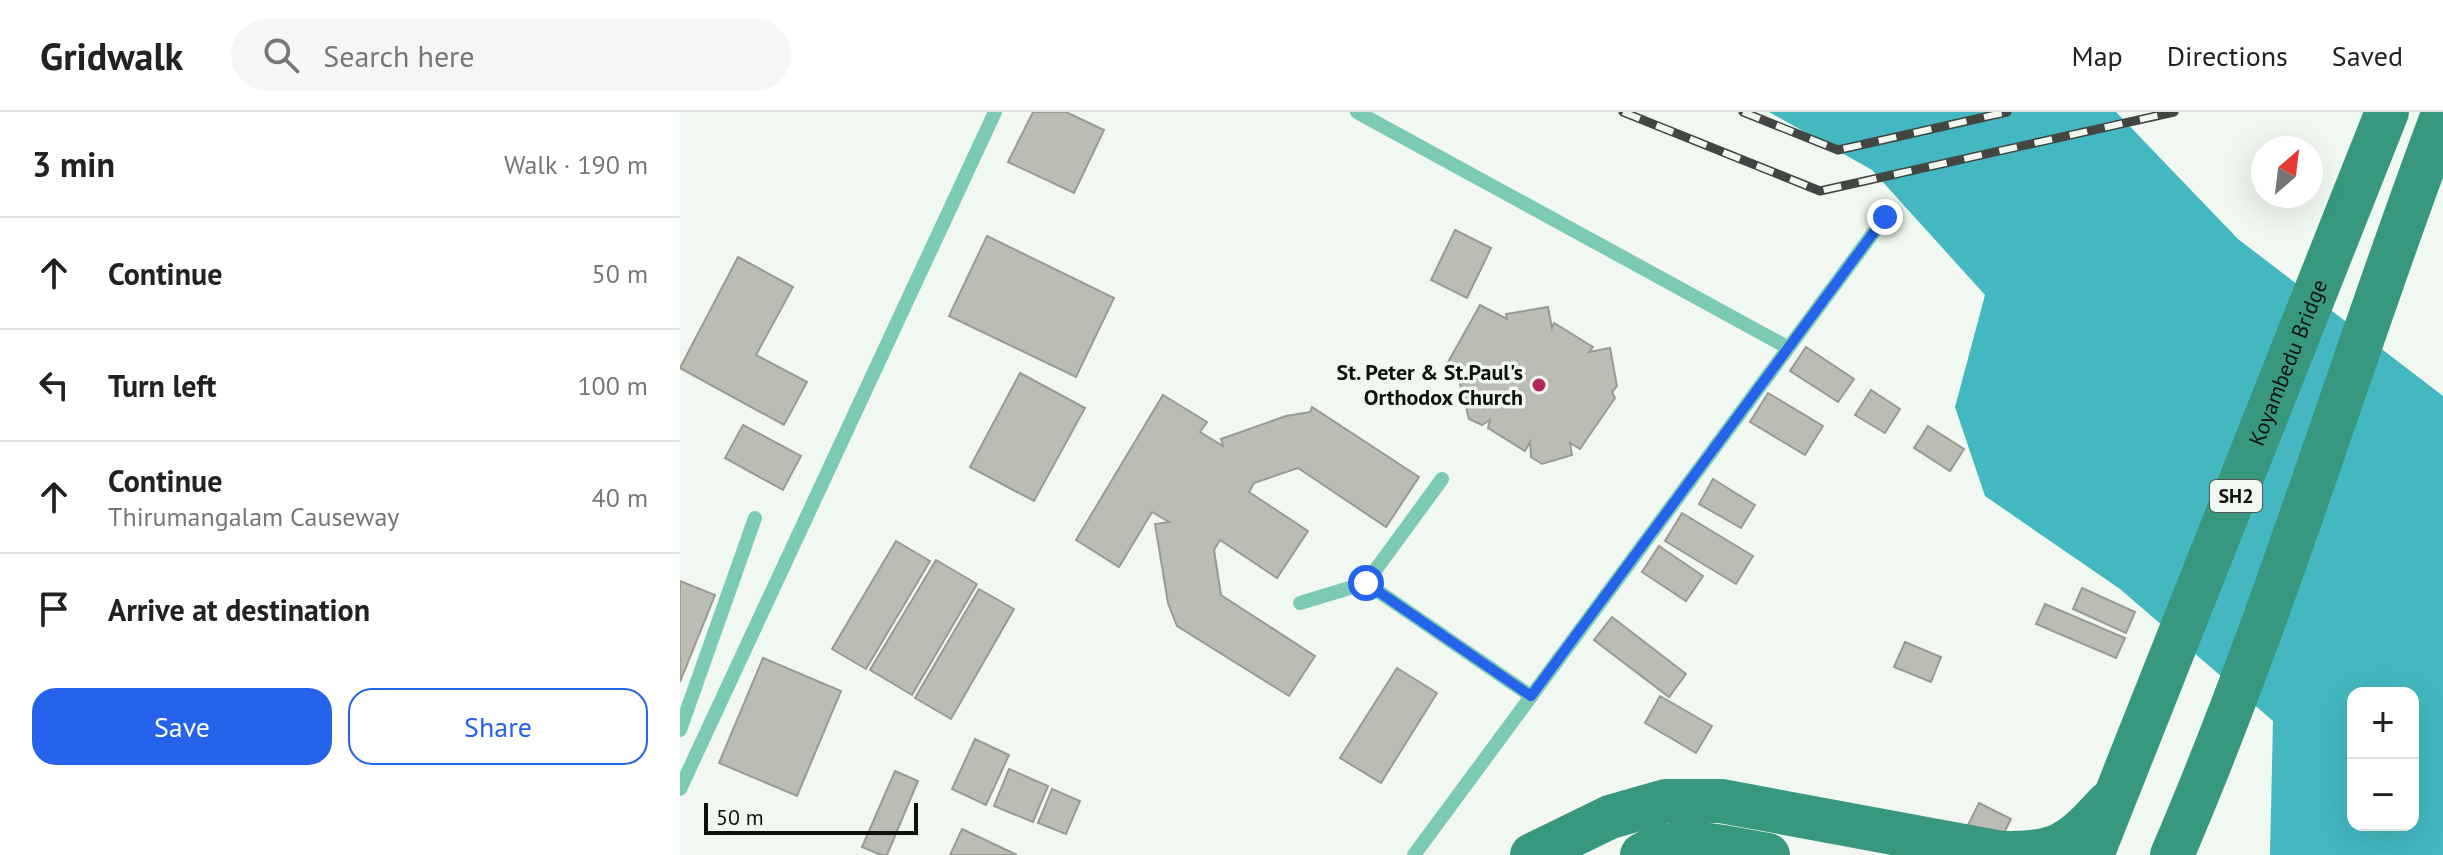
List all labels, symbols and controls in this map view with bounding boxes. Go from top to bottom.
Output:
search box [231,19,791,91]
text: Gridwalk [40,31,183,80]
icon: search [259,33,303,77]
text: Search here [323,36,475,75]
text: Map [2072,37,2123,74]
text: Directions [2167,37,2288,74]
text: Saved [2332,37,2403,74]
north arrow [2251,136,2323,208]
text: 3 min [32,142,115,186]
text: Walk · 190 m [504,148,648,181]
route end [1867,199,1903,235]
icon: ahead [32,251,76,295]
text: Continue [108,254,222,293]
text: 50 m [592,257,648,290]
street label: Koyambedu Bridge [2242,275,2333,450]
place label: St. Peter & St.Paul's Orthodox Church [1337,358,1523,411]
icon: left [32,363,76,407]
text: Turn left [108,366,216,405]
text: 100 m [577,369,648,402]
marker: St. Peter & St.Paul's Orthodox Church [1530,376,1548,394]
text: Continue [108,461,222,500]
icon: ahead [32,475,76,519]
road number: SH2 [2210,480,2262,512]
text: 40 m [592,481,648,514]
text: Thirumangalam Causeway [108,500,399,533]
route start [1348,565,1384,601]
icon: arrive [32,587,76,631]
text: Arrive at destination [108,590,370,629]
map controls [2347,687,2419,831]
button: + [2347,687,2419,759]
button: Save [32,688,332,765]
button: Share [348,688,648,765]
button: − [2347,759,2419,831]
scale bar [704,799,918,835]
text: 50 m [716,803,764,831]

